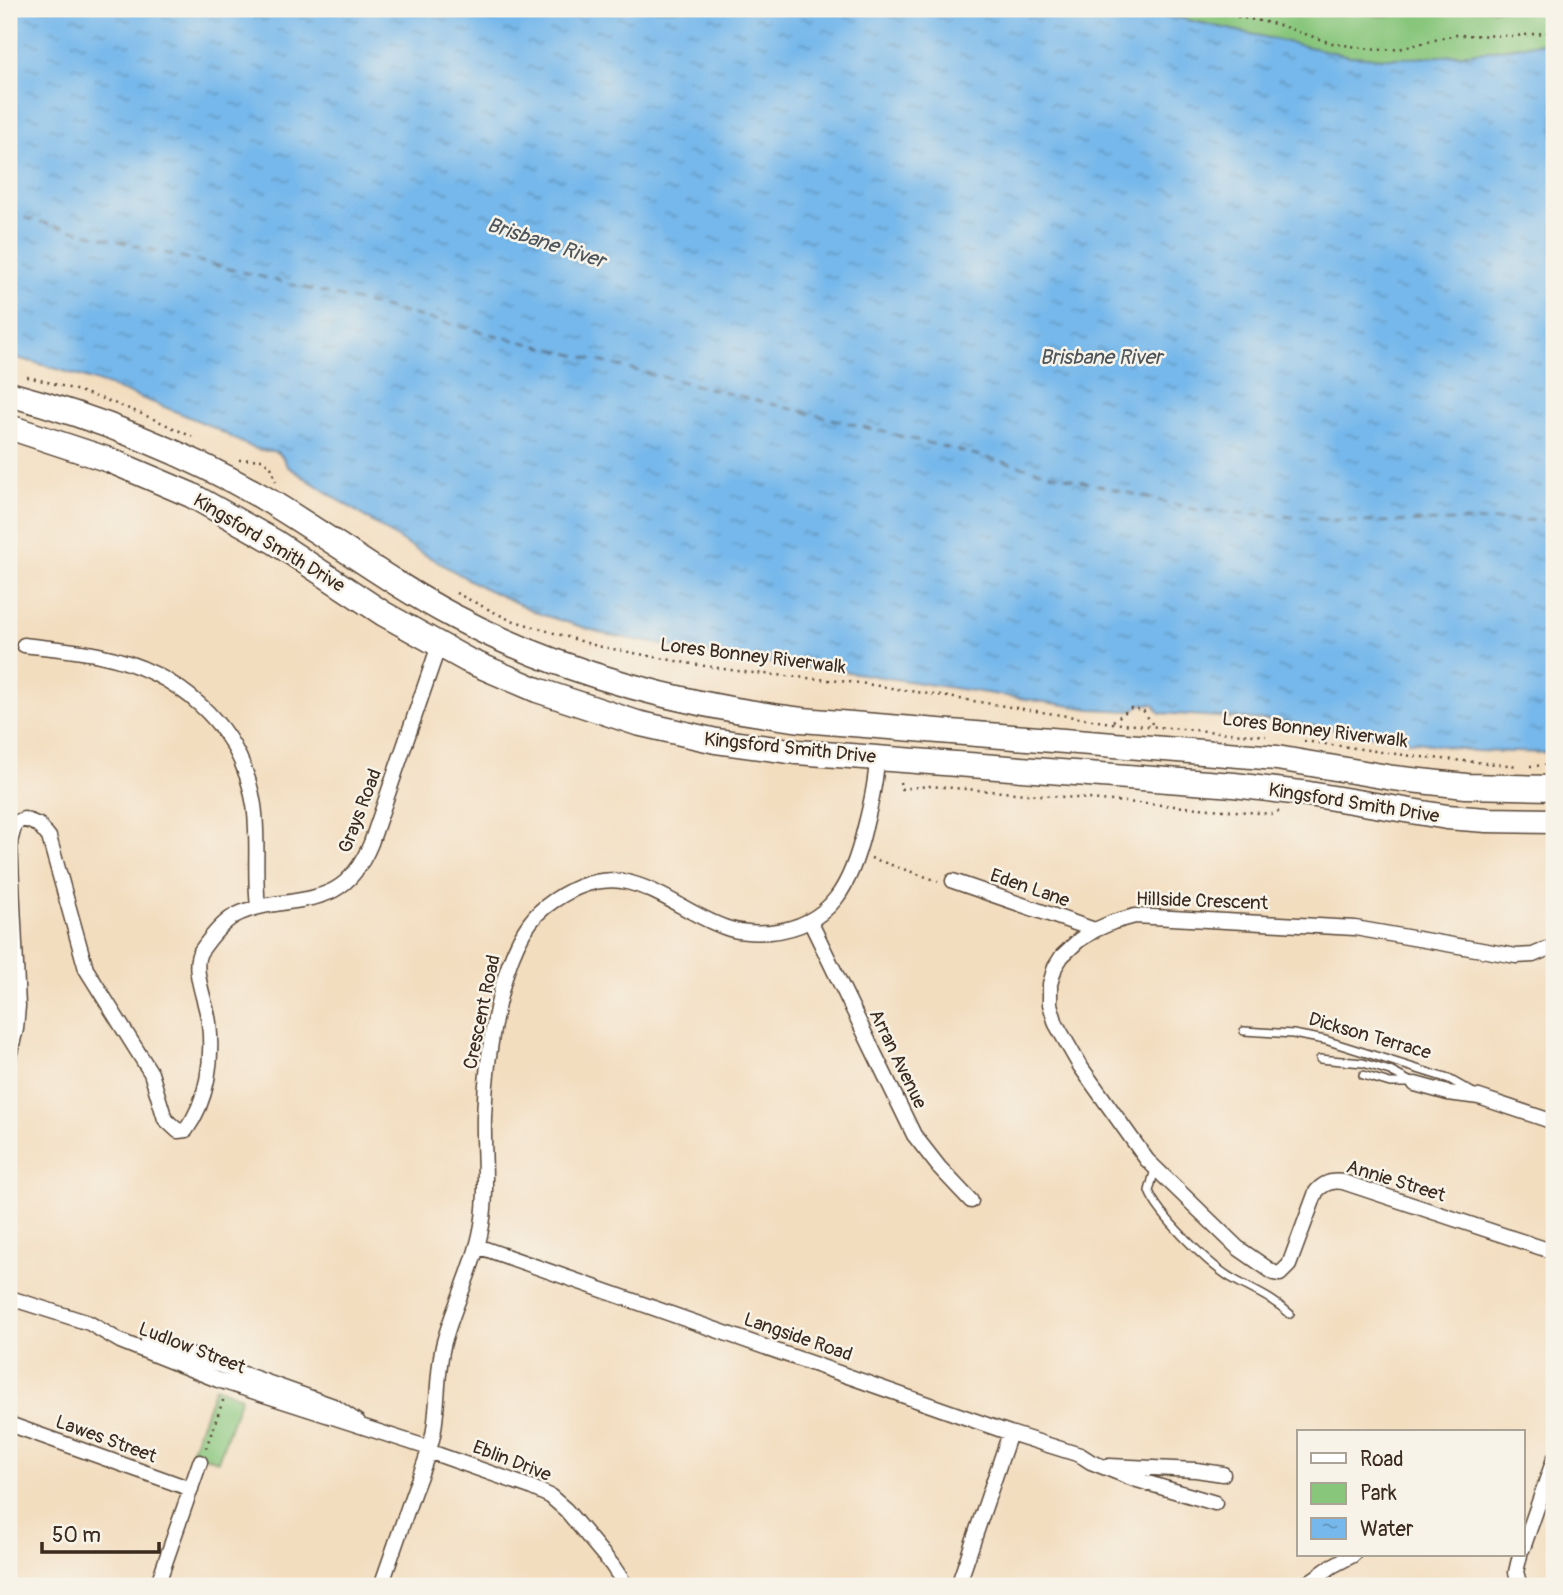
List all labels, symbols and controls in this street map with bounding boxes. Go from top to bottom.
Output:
water label: Brisbane River [484,211,611,276]
water label: Brisbane River [1040,344,1165,371]
street label: Kingsford Smith Drive [189,488,350,598]
street label: Lores Bonney Riverwalk [659,633,847,679]
street label: Lores Bonney Riverwalk [1221,707,1409,753]
street label: Kingsford Smith Drive [703,727,878,769]
street label: Grays Road [333,765,387,857]
street label: Kingsford Smith Drive [1267,778,1442,828]
street label: Eden Lane [987,863,1073,913]
street label: Hillside Crescent [1136,887,1269,915]
street label: Crescent Road [458,953,506,1071]
street label: Arran Avenue [864,1005,933,1113]
street label: Dickson Terrace [1306,1007,1435,1065]
street label: Annie Street [1344,1155,1449,1208]
street label: Langside Road [740,1307,856,1367]
street label: Ludlow Street [135,1317,249,1379]
street label: Lawes Street [52,1410,160,1469]
legend [1297,1430,1524,1556]
street label: Eblin Drive [469,1435,555,1487]
text: Road [1360,1446,1404,1473]
text: Park [1360,1480,1397,1507]
scale bar [42,1511,159,1555]
text: Water [1360,1516,1414,1543]
text: 50 m [52,1522,101,1549]

